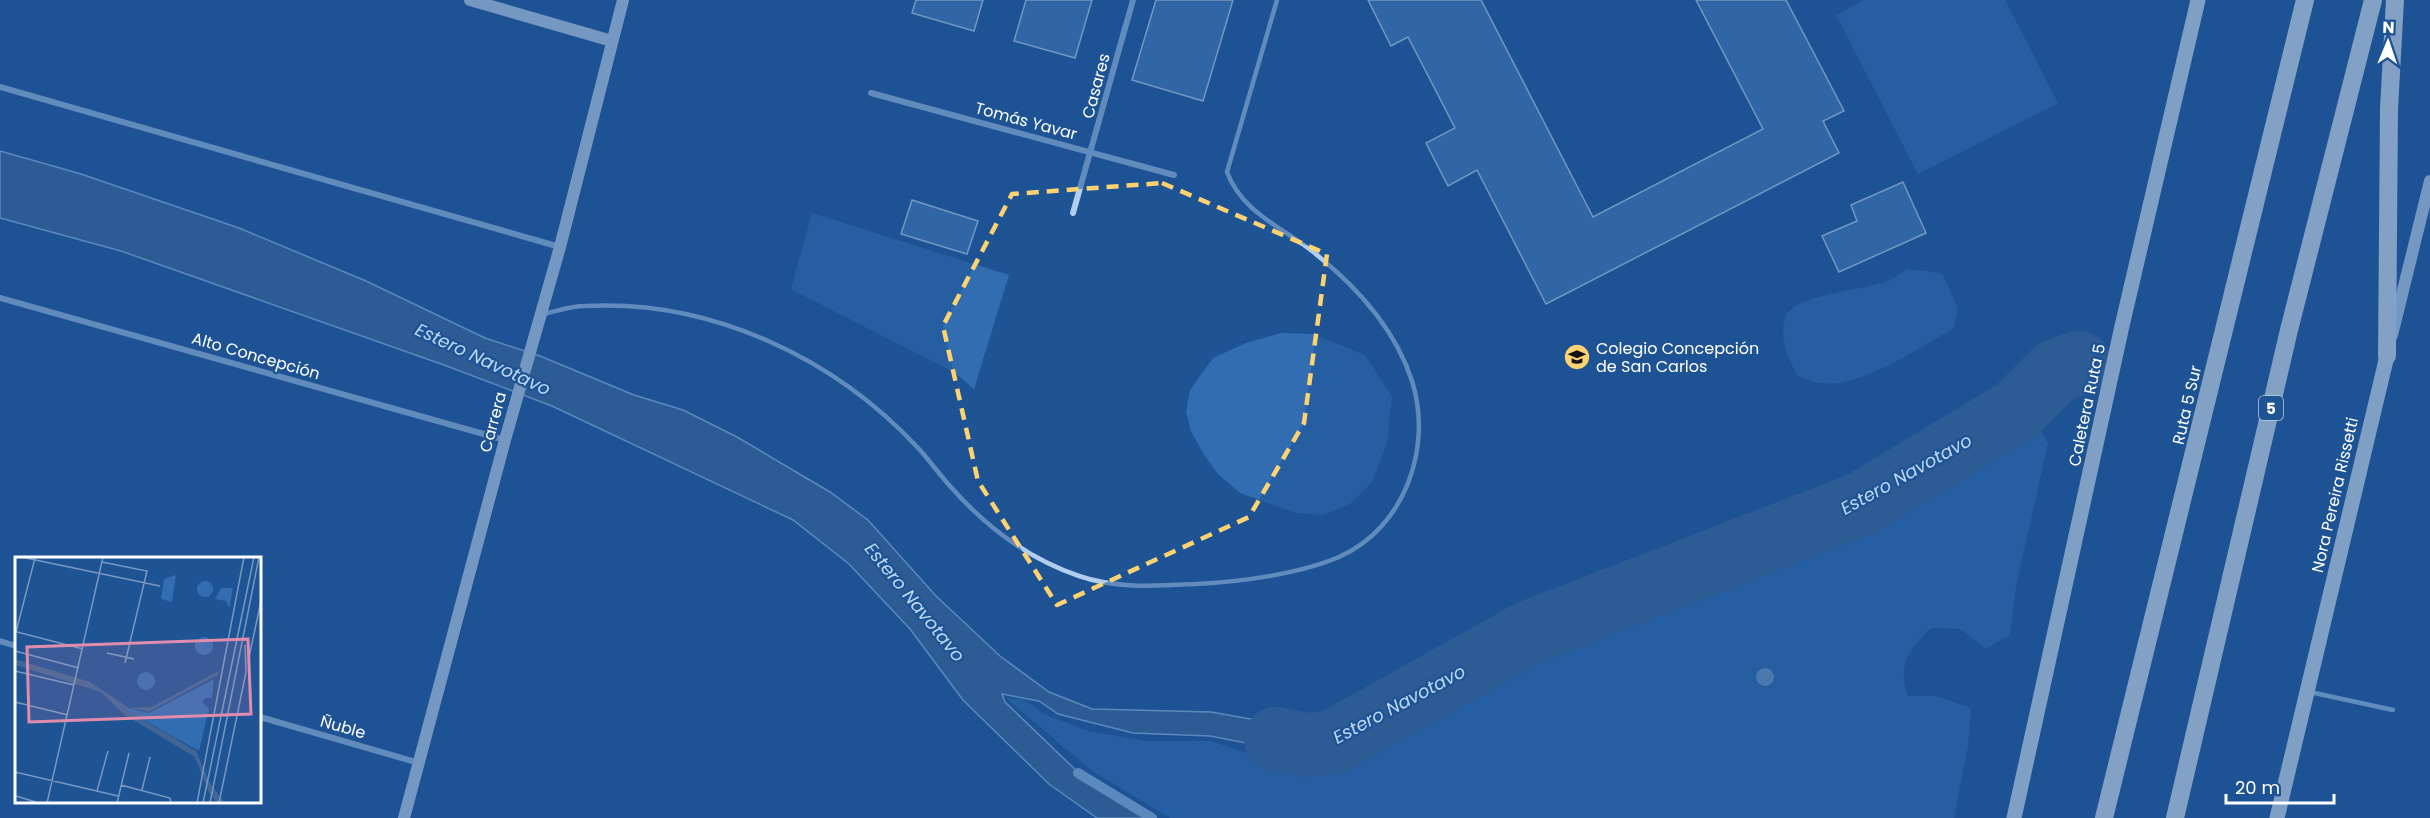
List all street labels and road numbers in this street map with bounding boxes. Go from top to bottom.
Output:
street label: Casares [1076,51,1116,121]
street label: Tomás Yavar [972,96,1080,146]
street label: Alto Concepción [189,327,323,385]
street label: Caletera Ruta 5 [2063,342,2111,468]
street label: Ruta 5 Sur [2167,363,2207,447]
street label: Carrera [474,389,512,455]
road number: 5 [2259,396,2283,420]
street label: Nora Pereira Rissetti [2306,415,2364,575]
street label: Ñuble [318,710,368,744]

